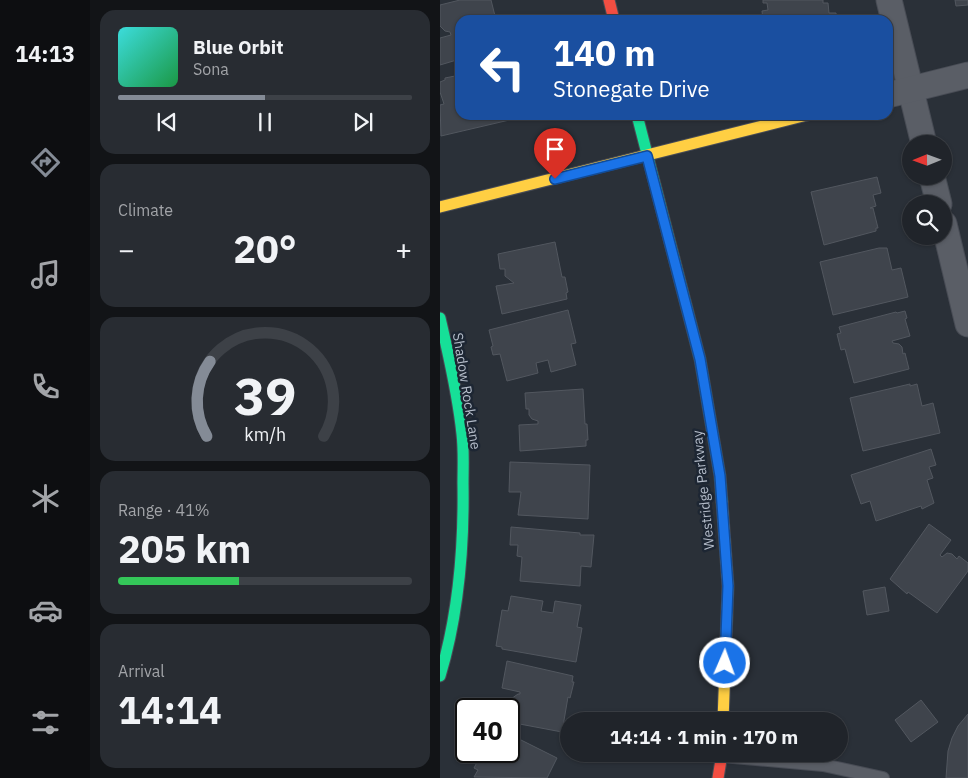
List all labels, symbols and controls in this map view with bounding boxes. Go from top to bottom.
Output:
text: 140 m [553,30,656,76]
text: Blue Orbit [193,35,283,59]
icon: left [470,35,535,100]
text: 14:13 [15,39,75,68]
text: Sona [193,59,229,79]
text: Stonegate Drive [553,74,710,103]
icon: previous [153,108,181,136]
icon: pause [251,108,279,136]
icon: next [349,108,377,136]
pin [534,128,576,179]
icon: arrive [541,135,569,163]
north arrow [902,135,952,185]
map controls [902,135,952,245]
icon: directions [28,145,63,180]
button: search [902,195,952,245]
text: Climate [118,200,173,220]
text: 20° [233,224,297,273]
text: − [118,231,135,268]
text: + [395,231,412,268]
icon: music [28,257,63,292]
street label: Shadow Rock Lane [449,331,485,451]
text: 39 [234,362,296,429]
icon: phone [28,369,63,404]
text: km/h [244,423,286,446]
street label: Westridge Parkway [688,429,718,551]
icon: climate [28,481,63,516]
text: Range · 41% [118,500,210,520]
text: 205 km [118,524,251,573]
icon: car [28,593,63,628]
position arrow [698,636,750,688]
text: Arrival [118,661,165,681]
text: 14:14 [118,685,222,734]
speed limit sign: 40 [455,698,520,763]
icon: filters [28,705,63,740]
text: 14:14 · 1 min · 170 m [610,725,798,749]

